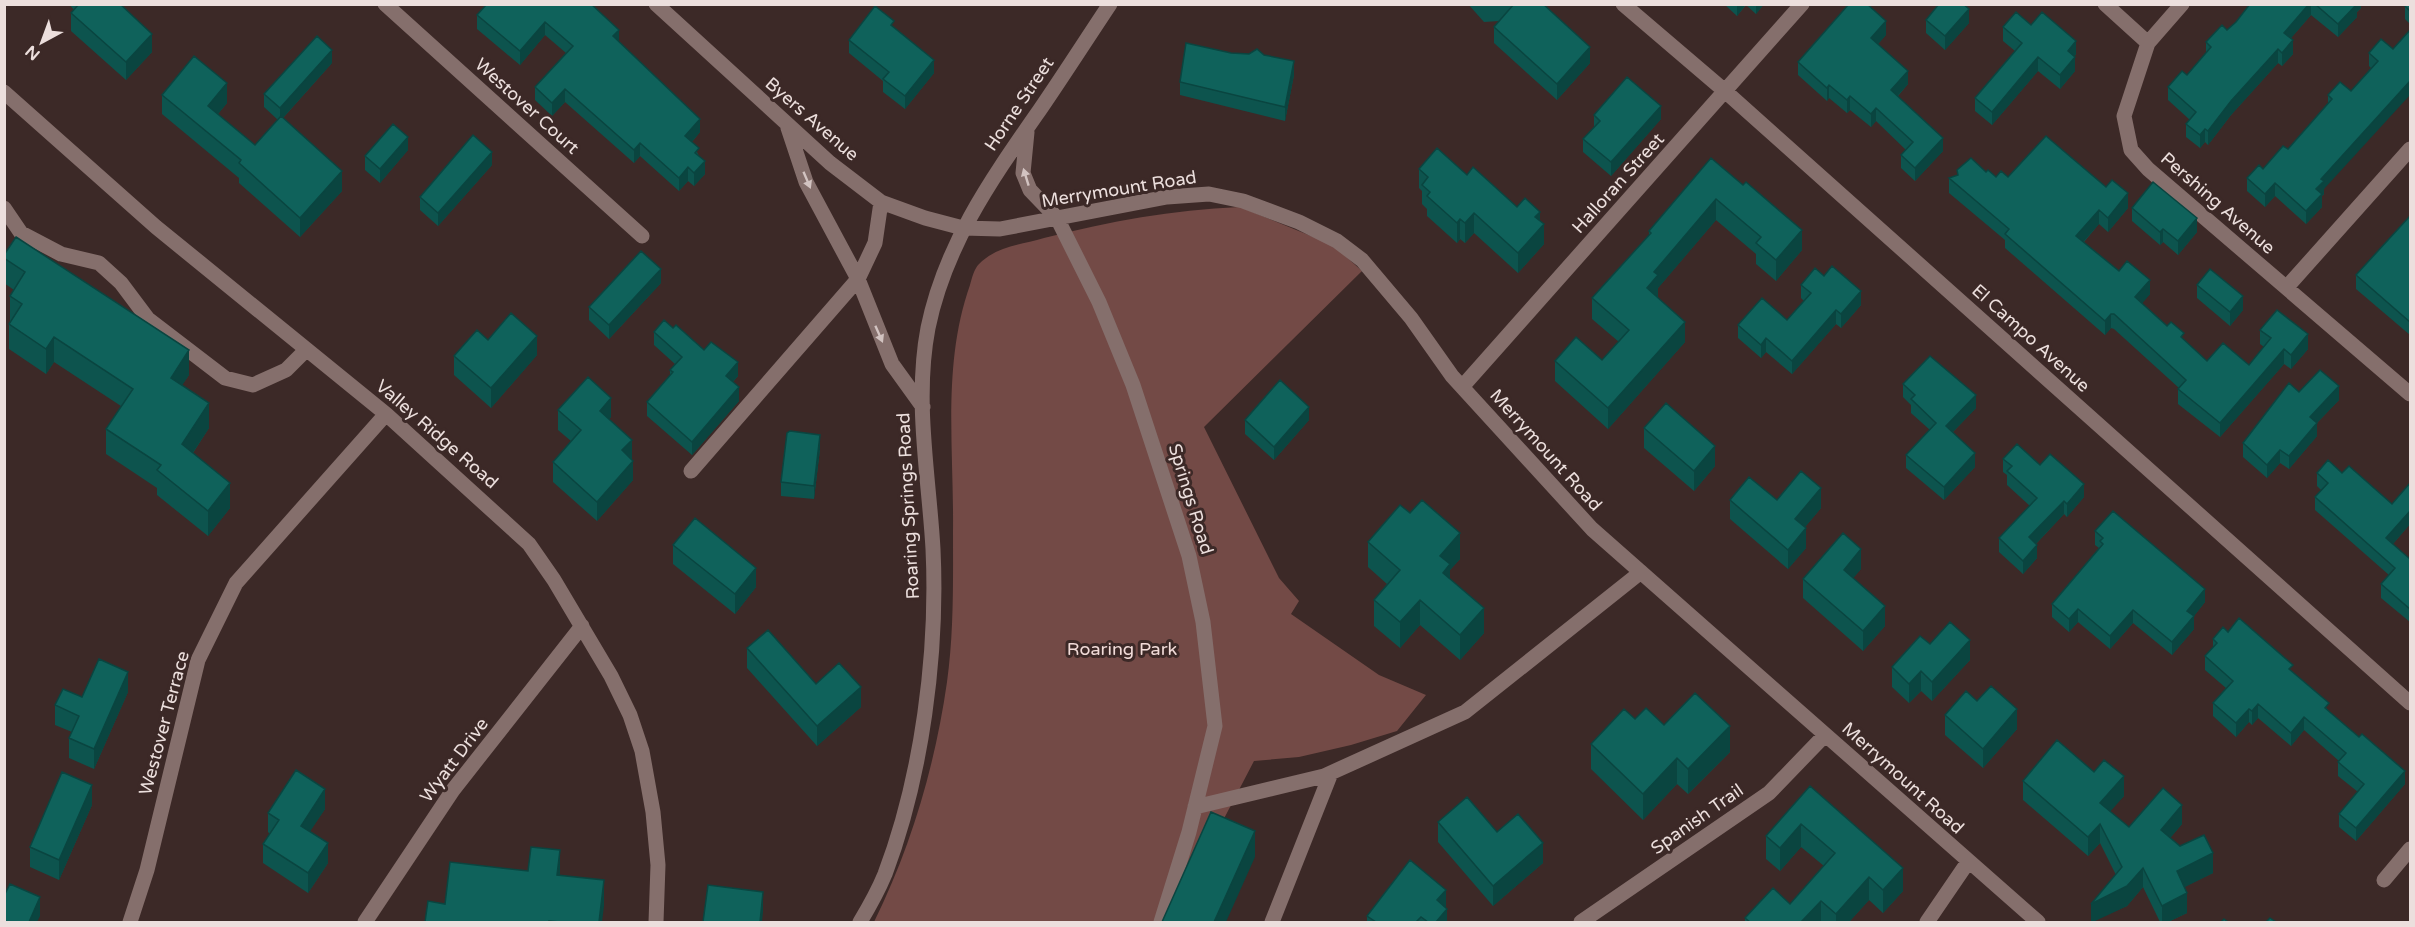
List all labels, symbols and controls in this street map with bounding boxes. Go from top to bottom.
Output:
north arrow [12,12,72,72]
text: N [21,41,44,64]
street label: Westover Court [470,53,584,159]
street label: Horne Street [980,53,1059,155]
street label: Byers Avenue [761,72,863,166]
street label: Halloran Street [1567,128,1669,238]
street label: Pershing Avenue [2156,147,2280,259]
street label: Merrymount Road [1040,166,1198,212]
one-way arrow [1021,168,1030,186]
one-way arrow [803,171,812,189]
street label: El Campo Avenue [1967,279,2095,397]
one-way arrow [874,325,883,342]
street label: Valley Ridge Road [371,375,503,493]
street label: Merrymount Road [1485,384,1607,516]
street label: Roaring Springs Road [892,412,924,600]
street label: Springs Road [1164,441,1218,557]
park label: Roaring Park [1067,638,1178,660]
street label: Westover Terrace [134,648,194,798]
street label: Wyatt Drive [415,713,493,807]
street label: Merrymount Road [1837,717,1969,839]
street label: Spanish Trail [1646,779,1748,859]

